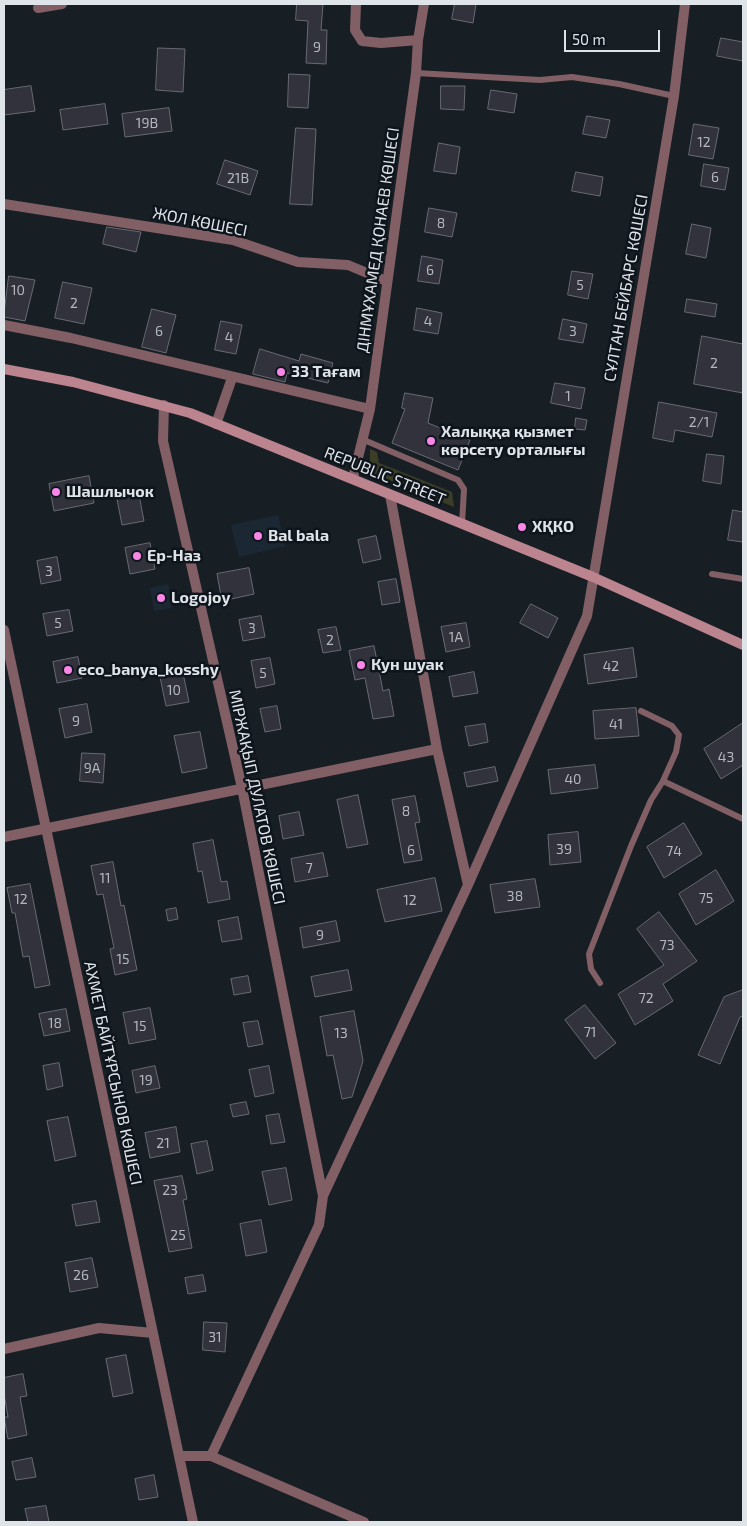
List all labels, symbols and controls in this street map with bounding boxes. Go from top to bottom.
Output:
scale bar [567,20,663,52]
text: 50 m [572,30,606,48]
house number: 9 [313,39,321,55]
house number: 19В [136,115,158,131]
street label: ДІНМҰХАМЕД ҚОНАЕВ КӨШЕСІ [353,126,403,354]
house number: 12 [697,134,711,150]
house number: 6 [711,169,719,185]
house number: 21В [227,170,249,186]
street label: СҰЛТАН БЕЙБАРС КӨШЕСІ [600,193,652,383]
street label: ЖОЛ КӨШЕСІ [151,203,249,241]
house number: 8 [437,215,445,231]
house number: 6 [426,262,434,278]
house number: 5 [576,277,584,293]
house number: 10 [11,282,25,298]
house number: 2 [70,295,78,311]
house number: 4 [424,313,432,329]
house number: 6 [155,323,163,339]
house number: 3 [569,323,577,339]
house number: 4 [225,329,233,345]
house number: 2 [710,355,718,371]
place label: 33 Тағам [291,362,361,382]
marker: 33 Тағам [275,366,287,378]
house number: 1 [565,388,571,404]
house number: 2/1 [689,414,709,430]
place label: Халыққа қызмет көрсету орталығы [441,422,585,460]
marker: Халыққа қызмет көрсету орталығы [425,435,437,447]
street label: REPUBLIC STREET [321,443,449,509]
place label: Шашлычок [66,482,154,502]
marker: Шашлычок [50,486,62,498]
place label: ХҚКО [532,517,574,537]
marker: ХҚКО [516,521,528,533]
place label: Bal bala [268,526,329,546]
marker: Bal bala [252,530,264,542]
place label: Ер-Наз [147,546,201,566]
marker: Ер-Наз [131,550,143,562]
house number: 3 [45,563,53,579]
place label: Logojoy [171,588,230,608]
marker: Logojoy [155,592,167,604]
house number: 5 [54,615,62,631]
house number: 3 [248,620,256,636]
house number: 1А [449,629,463,645]
house number: 2 [326,632,334,648]
place label: Кун шуак [371,655,444,675]
house number: 42 [603,658,619,674]
marker: Кун шуак [355,659,367,671]
place label: eco_banya_kosshy [78,660,219,680]
marker: eco_banya_kosshy [62,664,74,676]
house number: 5 [259,665,267,681]
house number: 10 [167,682,181,698]
street label: МІРЖАҚЫП ДУЛАТОВ КӨШЕСІ [225,688,289,906]
house number: 9 [72,713,80,729]
house number: 41 [609,716,623,732]
house number: 43 [718,749,734,765]
house number: 9А [84,760,100,776]
house number: 40 [564,771,582,787]
house number: 8 [402,803,410,819]
house number: 39 [556,841,572,857]
house number: 6 [407,842,415,858]
house number: 74 [666,843,682,859]
house number: 7 [305,860,313,876]
house number: 11 [99,870,111,886]
house number: 38 [507,888,523,904]
house number: 75 [699,890,713,906]
house number: 12 [14,891,28,907]
house number: 12 [403,892,417,908]
house number: 9 [316,927,324,943]
house number: 73 [660,937,674,953]
house number: 15 [116,951,130,967]
street label: АХМЕТ БАЙТҰРСЫНОВ КӨШЕСІ [80,959,146,1187]
house number: 72 [638,990,654,1006]
house number: 18 [48,1015,62,1031]
house number: 15 [133,1018,147,1034]
house number: 71 [584,1024,596,1040]
house number: 13 [334,1025,348,1041]
house number: 19 [139,1072,153,1088]
house number: 21 [156,1135,170,1151]
house number: 23 [162,1182,178,1198]
house number: 25 [170,1227,186,1243]
house number: 26 [73,1267,89,1283]
house number: 31 [208,1329,222,1345]

